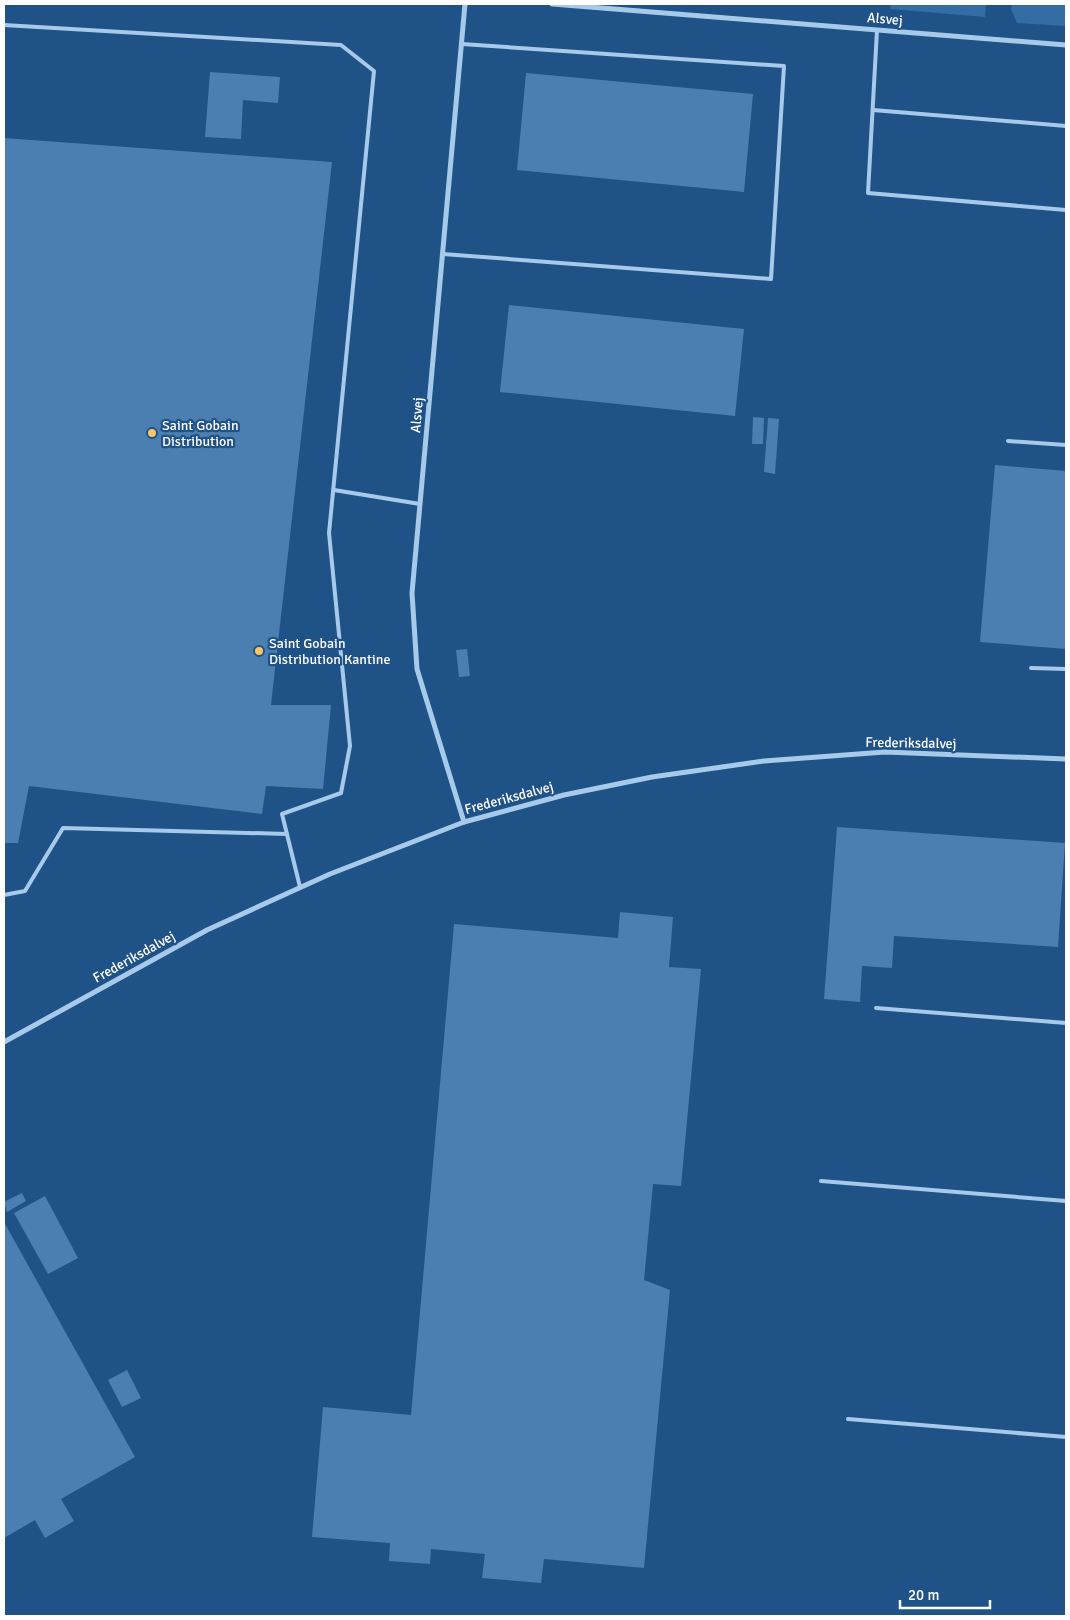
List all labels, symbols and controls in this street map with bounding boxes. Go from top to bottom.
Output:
street label: Alsvej [866,9,904,29]
street label: Alsvej [407,396,427,434]
place label: Saint Gobain Distribution [162,417,239,450]
marker: Saint Gobain Distribution [146,427,158,439]
place label: Saint Gobain Distribution Kantine [269,635,390,668]
marker: Saint Gobain Distribution Kantine [253,645,265,657]
street label: Frederiksdalvej [865,734,957,752]
street label: Frederiksdalvej [463,778,555,818]
street label: Frederiksdalvej [90,927,178,987]
scale bar [900,1578,990,1610]
text: 20 m [908,1586,939,1604]

